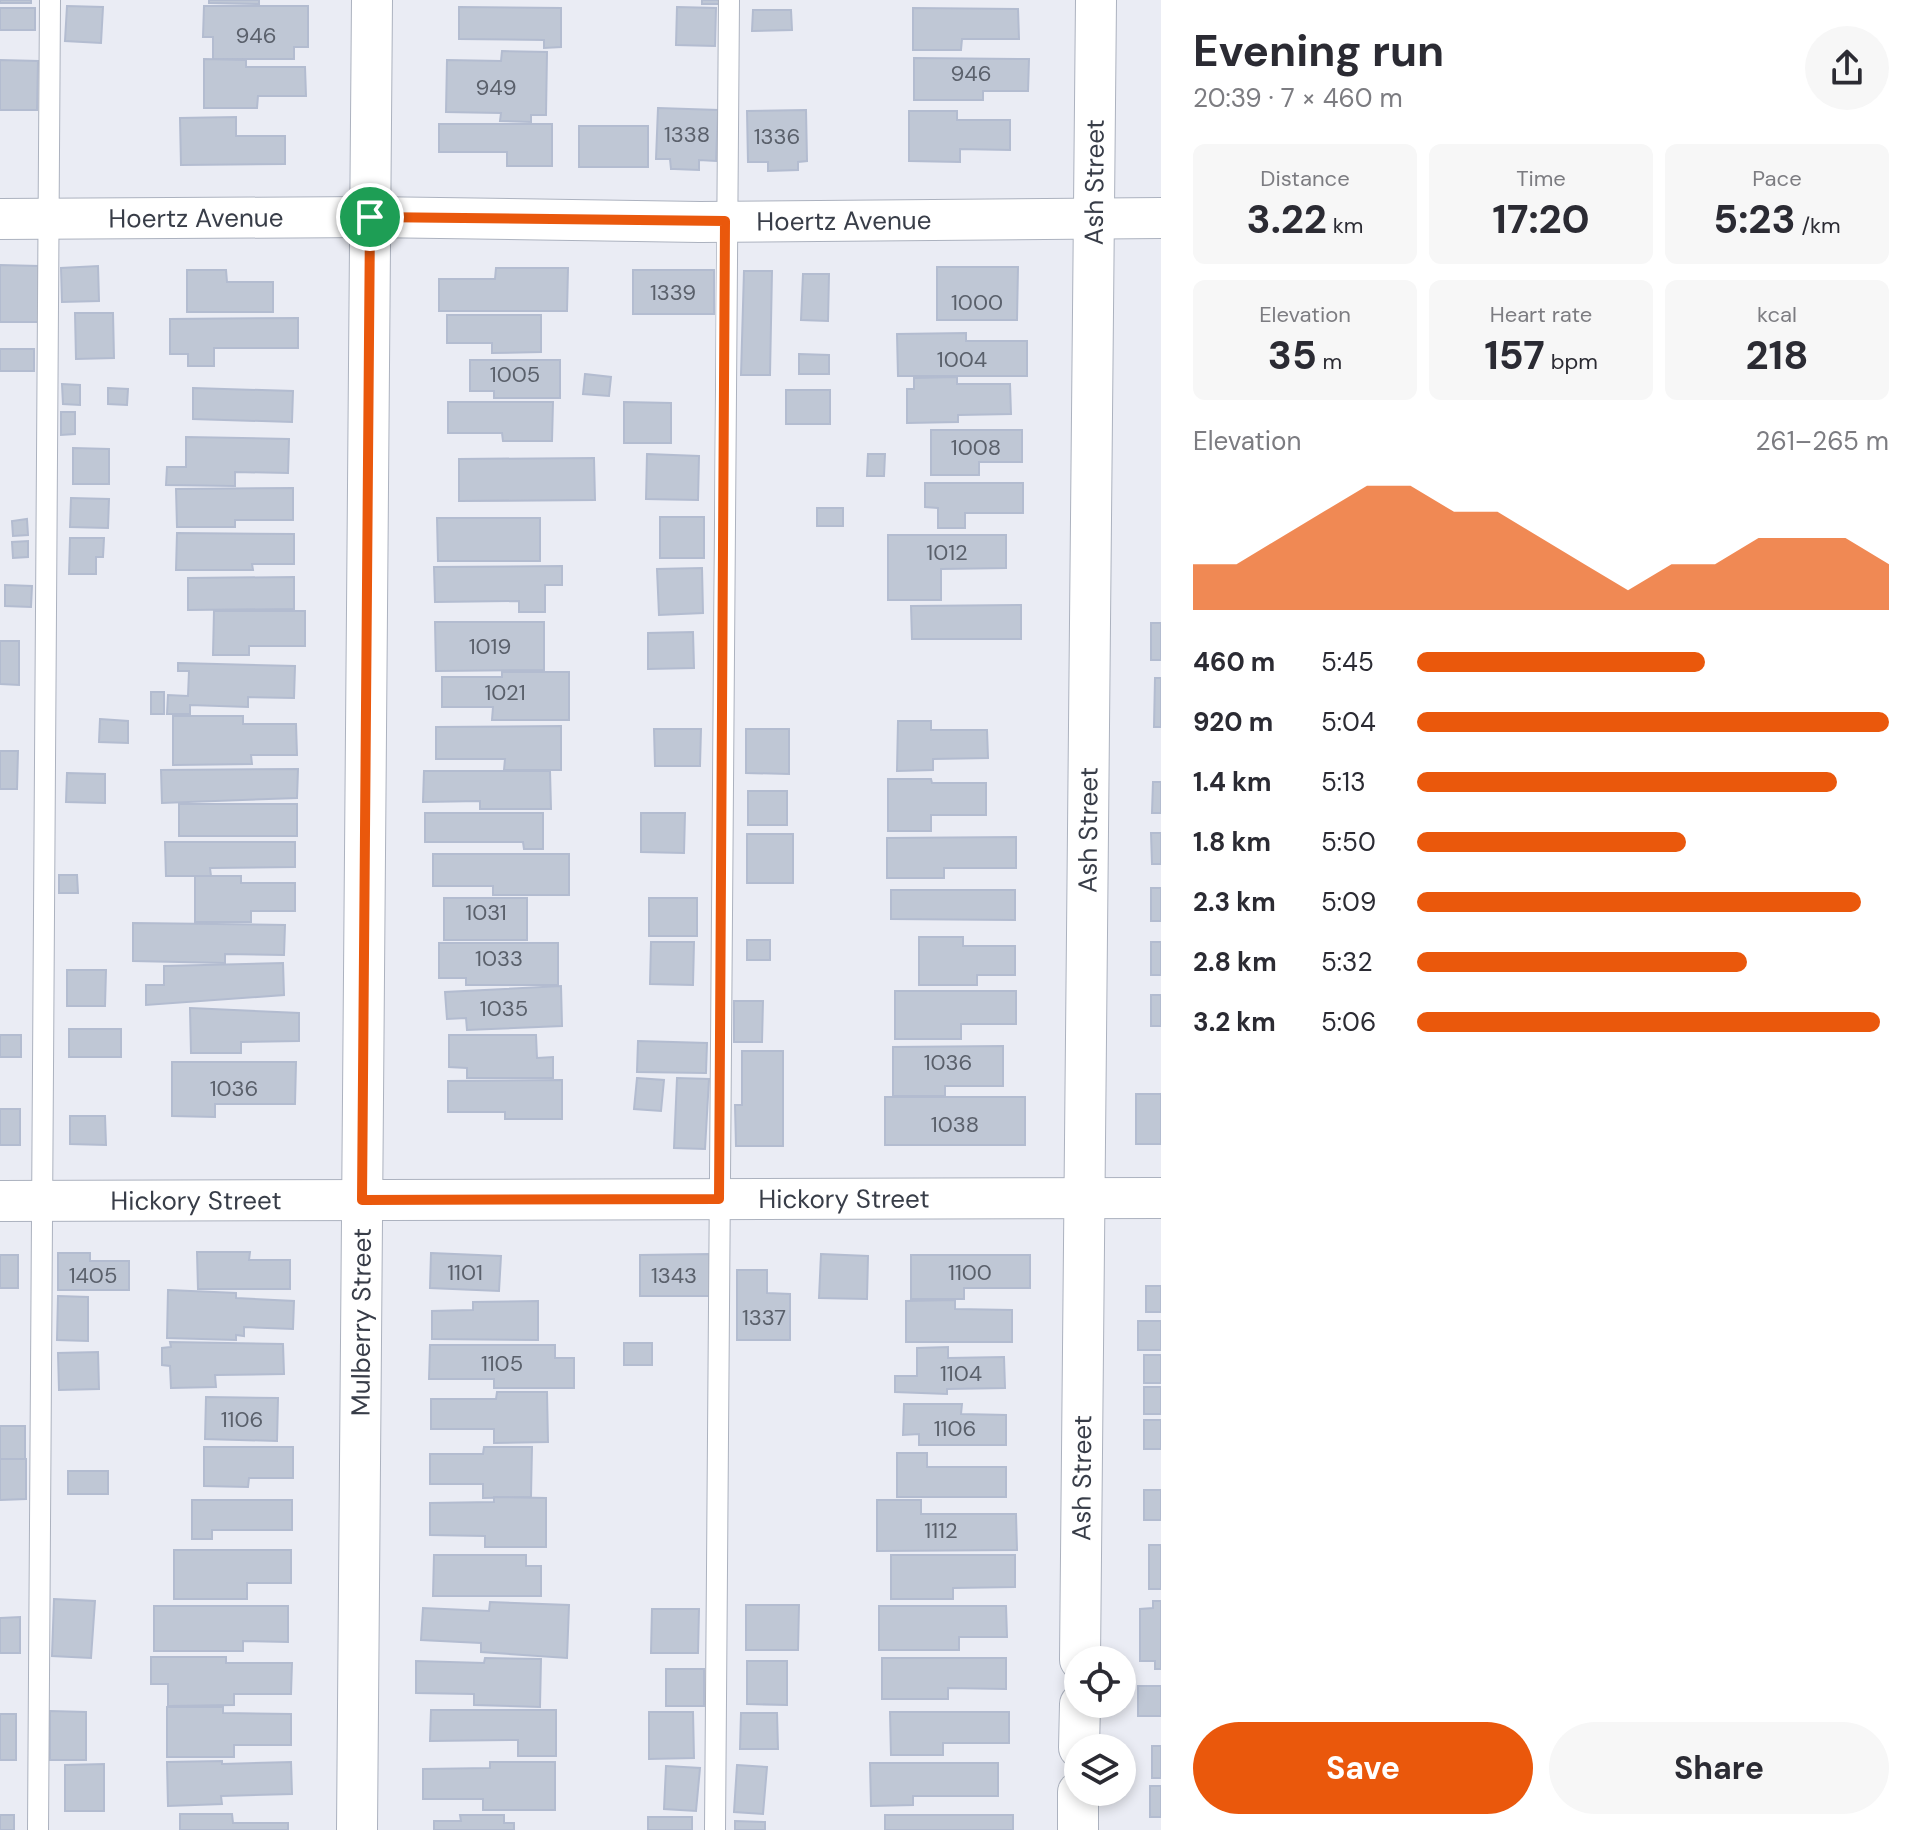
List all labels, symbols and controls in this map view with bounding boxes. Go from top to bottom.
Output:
house number: 946 [236,21,277,50]
text: Evening run [1193,22,1444,80]
button: share [1805,26,1889,110]
house number: 946 [951,59,992,88]
house number: 949 [476,73,517,102]
text: 20:39 · 7 × 460 m [1193,81,1403,115]
street label: Ash Street [1077,119,1112,245]
house number: 1338 [664,120,710,149]
house number: 1336 [754,122,800,151]
text: Distance [1260,164,1350,193]
text: Time [1516,164,1566,193]
text: Pace [1752,164,1802,193]
pin [336,183,404,251]
text: 3.22 [1247,193,1327,245]
text: 17:20 [1492,193,1590,245]
text: 5:23 [1713,193,1796,245]
icon: arrive [348,195,392,239]
street label: Hoertz Avenue [108,200,284,235]
street label: Hoertz Avenue [756,203,932,239]
text: km [1327,211,1363,240]
text: /km [1796,211,1841,240]
house number: 1339 [650,278,696,307]
house number: 1000 [951,288,1003,317]
text: Elevation [1259,300,1351,329]
text: Heart rate [1490,300,1592,329]
text: kcal [1757,300,1797,329]
text: 35 [1268,329,1317,381]
text: 157 [1484,329,1545,381]
text: 218 [1746,329,1808,381]
house number: 1004 [937,345,987,374]
text: m [1317,347,1342,376]
text: bpm [1545,347,1598,376]
house number: 1005 [490,360,540,389]
text: Elevation [1193,424,1301,458]
text: 261–265 m [1755,424,1889,458]
house number: 1008 [951,433,1001,462]
house number: 1012 [926,538,968,567]
house number: 1019 [469,632,511,661]
text: 460 m [1193,645,1275,679]
text: 5:45 [1321,645,1374,679]
house number: 1021 [484,678,526,707]
text: 920 m [1193,705,1273,739]
text: 5:04 [1321,705,1376,739]
text: 1.4 km [1193,765,1272,799]
text: 5:13 [1321,765,1366,799]
street label: Ash Street [1070,767,1106,893]
text: 1.8 km [1193,825,1271,859]
text: 5:50 [1321,825,1376,859]
text: 2.3 km [1193,885,1276,919]
text: 5:09 [1321,885,1376,919]
house number: 1031 [465,898,507,927]
house number: 1033 [475,944,523,973]
text: 2.8 km [1193,945,1277,979]
text: 5:32 [1321,945,1372,979]
house number: 1035 [480,994,528,1023]
text: 3.2 km [1193,1005,1276,1039]
text: 5:06 [1321,1005,1376,1039]
house number: 1036 [924,1048,972,1077]
house number: 1036 [210,1074,258,1103]
house number: 1038 [931,1110,979,1139]
street label: Hickory Street [758,1182,930,1216]
street label: Hickory Street [110,1183,282,1218]
street label: Mulberry Street [343,1228,379,1416]
house number: 1101 [447,1258,483,1287]
house number: 1100 [948,1258,992,1287]
house number: 1405 [69,1261,117,1290]
house number: 1343 [651,1261,697,1290]
house number: 1337 [742,1303,786,1332]
house number: 1105 [481,1349,523,1378]
house number: 1104 [940,1359,982,1388]
house number: 1106 [221,1405,263,1434]
house number: 1106 [934,1414,976,1443]
street label: Ash Street [1064,1415,1099,1541]
house number: 1112 [924,1516,958,1545]
map controls [1064,1646,1136,1806]
button: locate [1064,1646,1136,1718]
button: Save [1193,1722,1533,1814]
button: Share [1549,1722,1889,1814]
button: layers [1064,1734,1136,1806]

